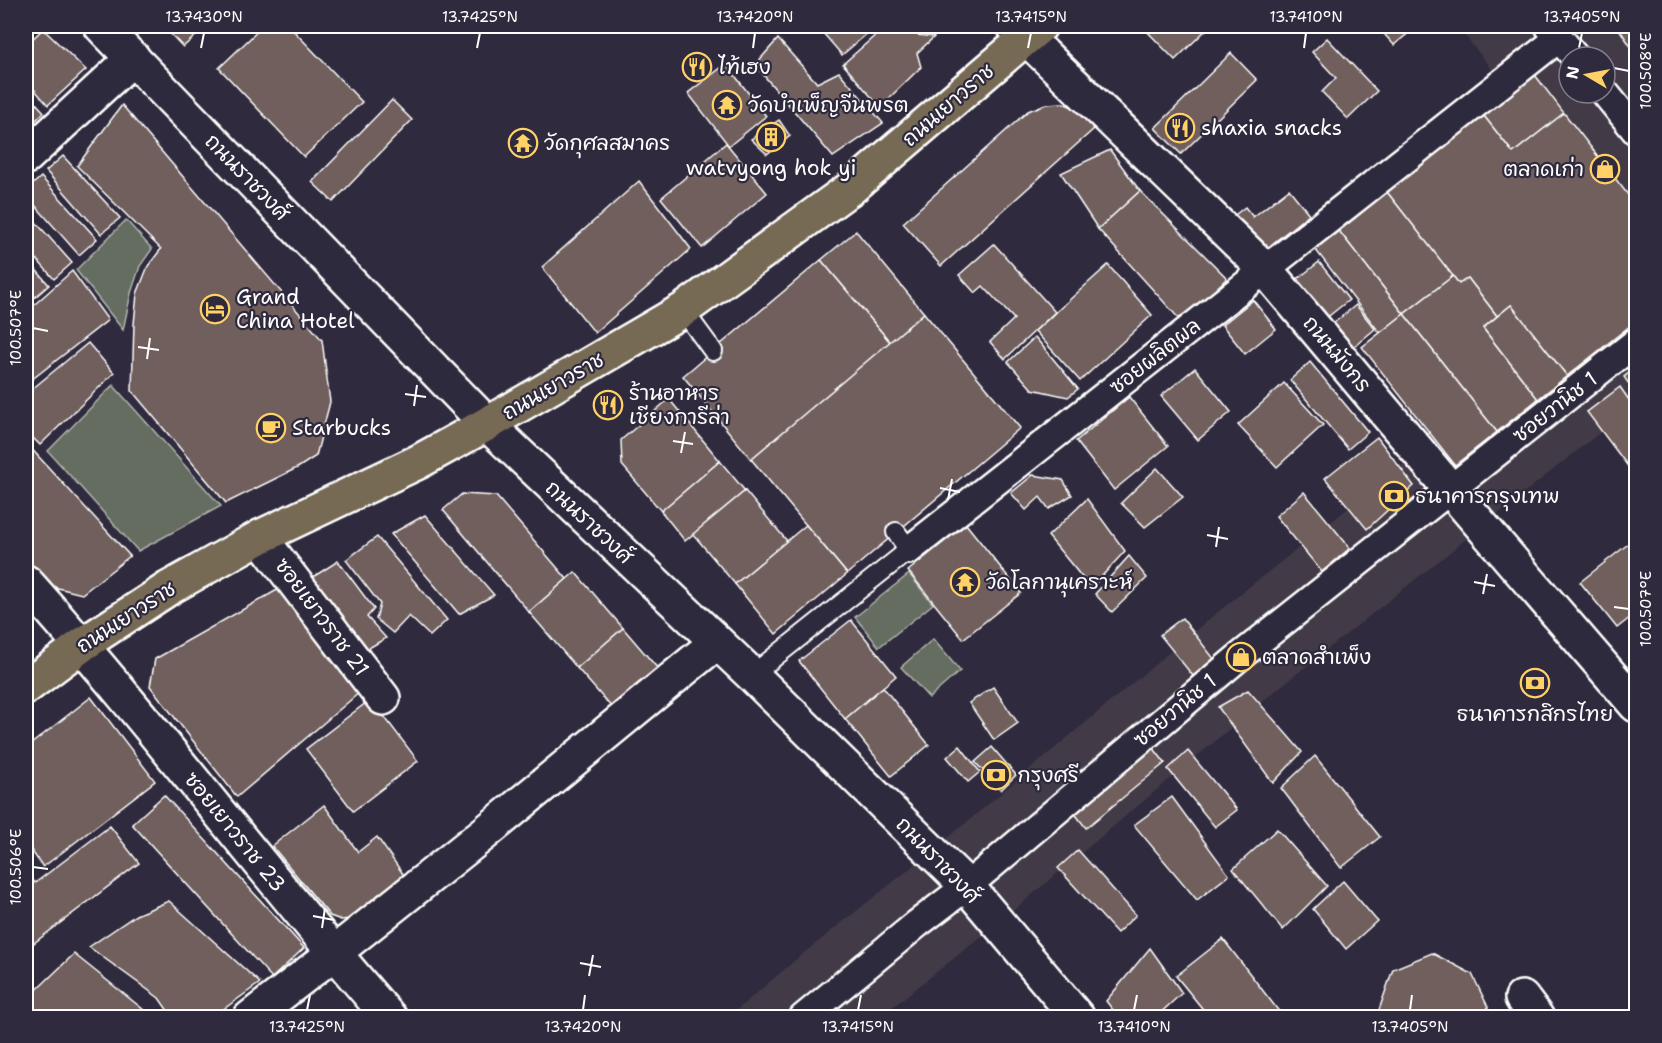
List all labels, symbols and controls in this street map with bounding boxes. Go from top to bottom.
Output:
text: 13.7430°N [165,7,243,27]
text: 13.7425°N [442,7,518,27]
text: 13.7420°N [716,7,794,27]
text: 13.7415°N [995,7,1067,27]
text: 13.7410°N [1269,7,1343,27]
text: 13.7405°N [1544,7,1620,27]
text: 100.508°E [1636,33,1656,109]
north arrow [1557,45,1617,105]
restaurant icon: ไท้เฮง [681,51,713,83]
place label: ไท้เฮง [717,53,771,81]
street label: ถนนเยาวราช [896,57,1000,153]
text: N [1561,64,1584,81]
temple icon: วัดบำเพ็ญจีนพรต [711,89,743,121]
place label: วัดบำเพ็ญจีนพรต [748,91,909,119]
restaurant icon: shaxia snacks [1164,112,1196,144]
place label: shaxia snacks [1201,114,1342,142]
building icon: watvyong hok yi [755,121,787,153]
temple icon: วัดกุศลสมาคร [507,127,539,159]
street label: ถนนราชวงศ์ [199,128,297,228]
place label: วัดกุศลสมาคร [544,129,670,159]
shop icon: ตลาดเก่า [1589,153,1621,185]
place label: watvyong hok yi [686,154,856,182]
place label: ตลาดเก่า [1503,155,1584,183]
place label: Grand China Hotel [236,283,355,335]
text: 100.507°E [6,290,26,366]
hotel icon: Grand China Hotel [199,293,231,325]
street label: ถนนมังกร [1297,310,1377,398]
street label: ซอยผลิตผล [1104,312,1206,400]
street label: ถนนเยาวราช [497,346,609,426]
street label: ซอยวานิช 1 [1507,365,1603,449]
place label: ร้านอาหาร เชียงการีล่า [629,379,730,431]
restaurant icon: ร้านอาหาร เชียงการีล่า [592,389,624,421]
cafe icon: Starbucks [255,412,287,444]
place label: Starbucks [292,414,391,442]
street label: ถนนราชวงศ์ [539,474,640,571]
bank icon: ธนาคารกรุงเทพ [1378,480,1410,512]
place label: ธนาคารกรุงเทพ [1415,482,1560,512]
street label: ซอยเยาวราช 21 [268,552,376,682]
temple icon: วัดโลกานุเคราะห์ [949,566,981,598]
place label: วัดโลกานุเคราะห์ [986,568,1133,598]
text: 100.507°E [1636,571,1656,647]
street label: ถนนเยาวราช [71,574,181,660]
shop icon: ตลาดสำเพ็ง [1225,641,1257,673]
place label: ตลาดสำเพ็ง [1262,643,1371,671]
street label: ซอยวานิช 1 [1128,667,1222,753]
bank icon: ธนาคารกสิกรไทย [1519,667,1551,699]
place label: ธนาคารกสิกรไทย [1457,700,1613,728]
bank icon: กรุงศรี [980,759,1012,791]
place label: กรุงศรี [1017,761,1079,791]
street label: ซอยเยาวราช 23 [178,766,292,898]
street label: ถนนราชวงศ์ [890,811,988,911]
text: 100.506°E [6,829,26,905]
text: 13.7425°N [269,1017,345,1037]
text: 13.7420°N [544,1017,622,1037]
text: 13.7415°N [822,1017,894,1037]
text: 13.7410°N [1097,1017,1171,1037]
text: 13.7405°N [1372,1017,1448,1037]

